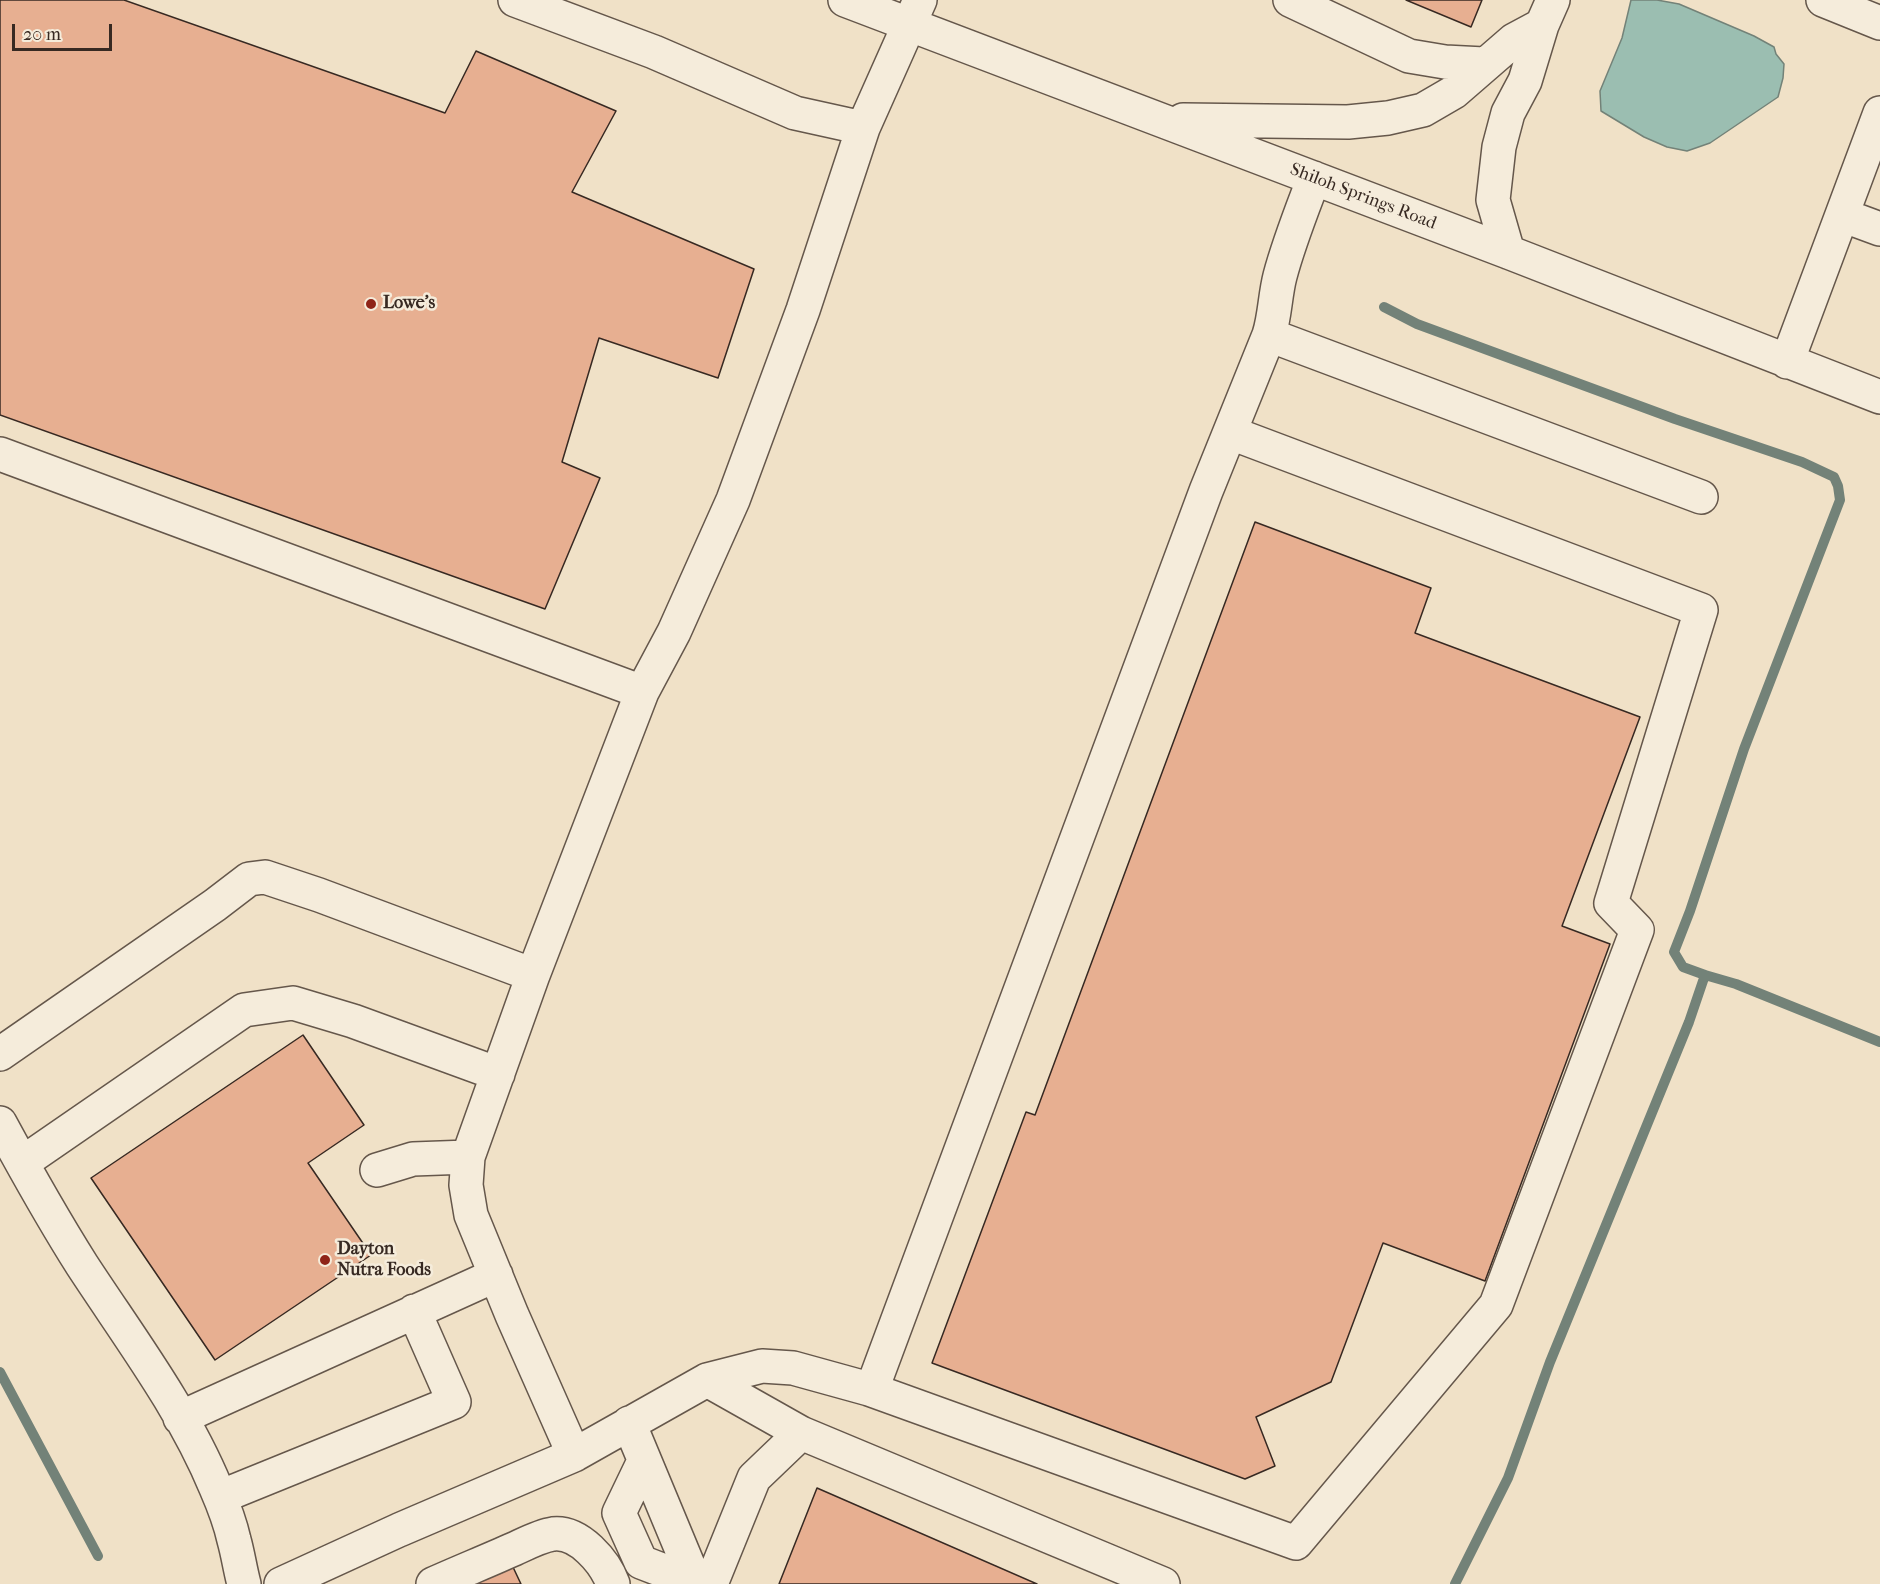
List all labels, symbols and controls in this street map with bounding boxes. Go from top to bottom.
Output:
scale bar [15,12,116,50]
text: 20 m [23,24,61,45]
street label: Shiloh Springs Road [1287,159,1439,235]
place label: Lowe's [383,293,435,315]
marker: Lowe's [364,297,378,311]
place label: Dayton Nutra Foods [337,1239,431,1282]
marker: Dayton Nutra Foods [318,1253,332,1267]

